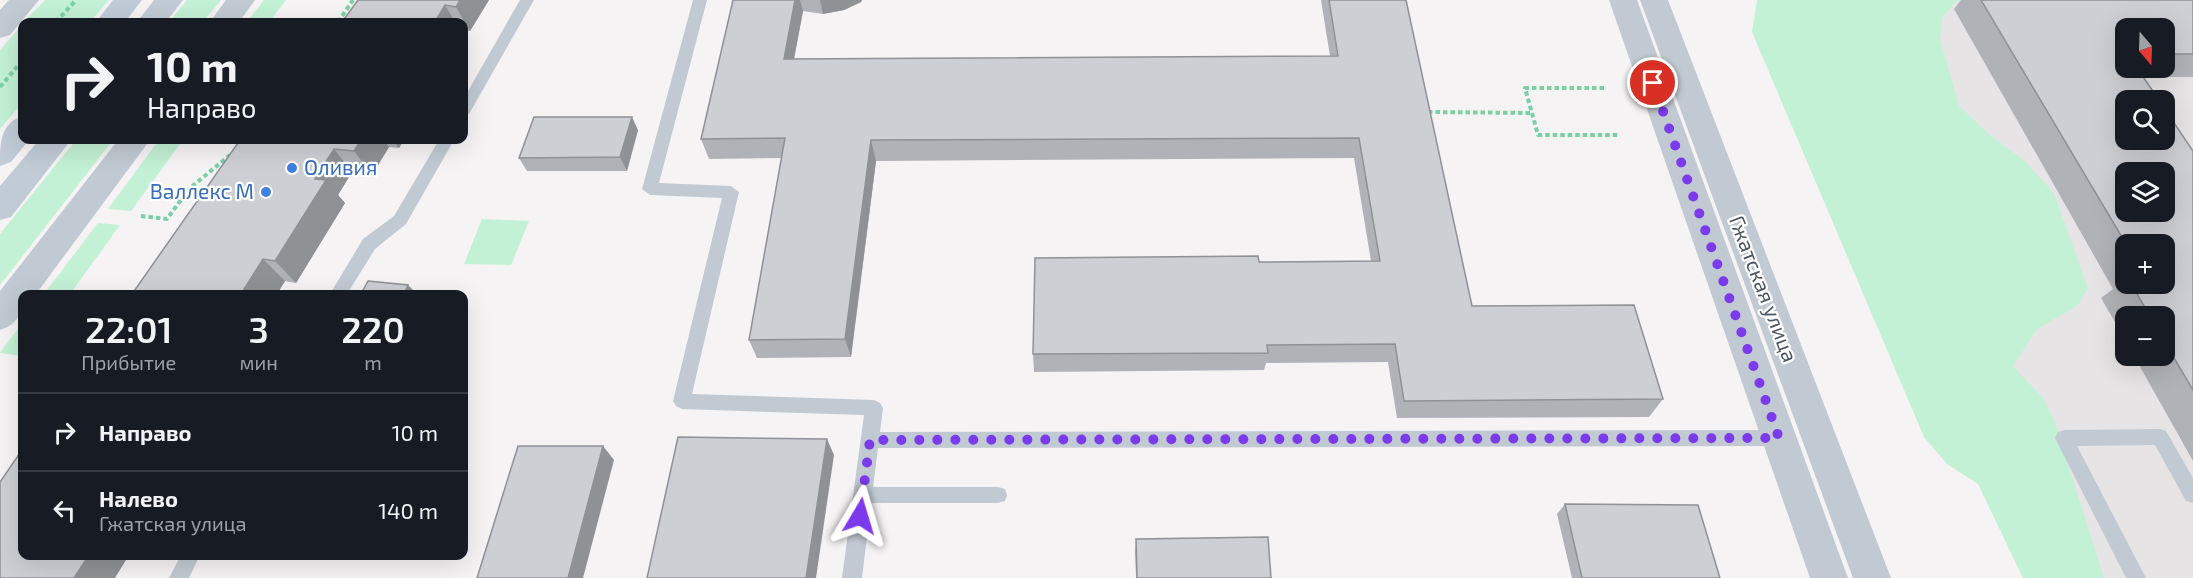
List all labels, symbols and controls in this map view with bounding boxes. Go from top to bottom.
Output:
north arrow [2115,18,2175,78]
map controls [2115,18,2175,366]
text: 10 m [147,40,238,90]
icon: right [48,42,126,120]
pin [1627,57,1678,108]
icon: arrive [1636,66,1669,99]
button: search [2115,90,2175,150]
text: Направо [147,91,256,123]
place label: Оливия [304,154,377,179]
marker: Оливия [285,161,299,175]
button: layers [2115,162,2175,222]
place label: Валлекс М [150,178,254,203]
marker: Валлекс М [259,185,273,199]
street label: Гжатская улица [1724,212,1804,366]
button: + [2115,234,2175,294]
button: − [2115,306,2175,366]
text: 22:01 [85,307,173,350]
text: 3 [249,307,269,350]
text: 220 [341,307,405,350]
text: Прибытие [81,350,176,374]
text: мин [240,350,278,374]
text: m [364,350,382,374]
icon: right [48,416,81,449]
text: Направо [99,419,192,445]
text: 10 m [392,419,438,445]
position arrow [828,484,892,548]
text: Налево [99,485,178,511]
icon: left [48,494,81,527]
text: 140 m [378,497,438,523]
text: Гжатская улица [99,511,247,535]

